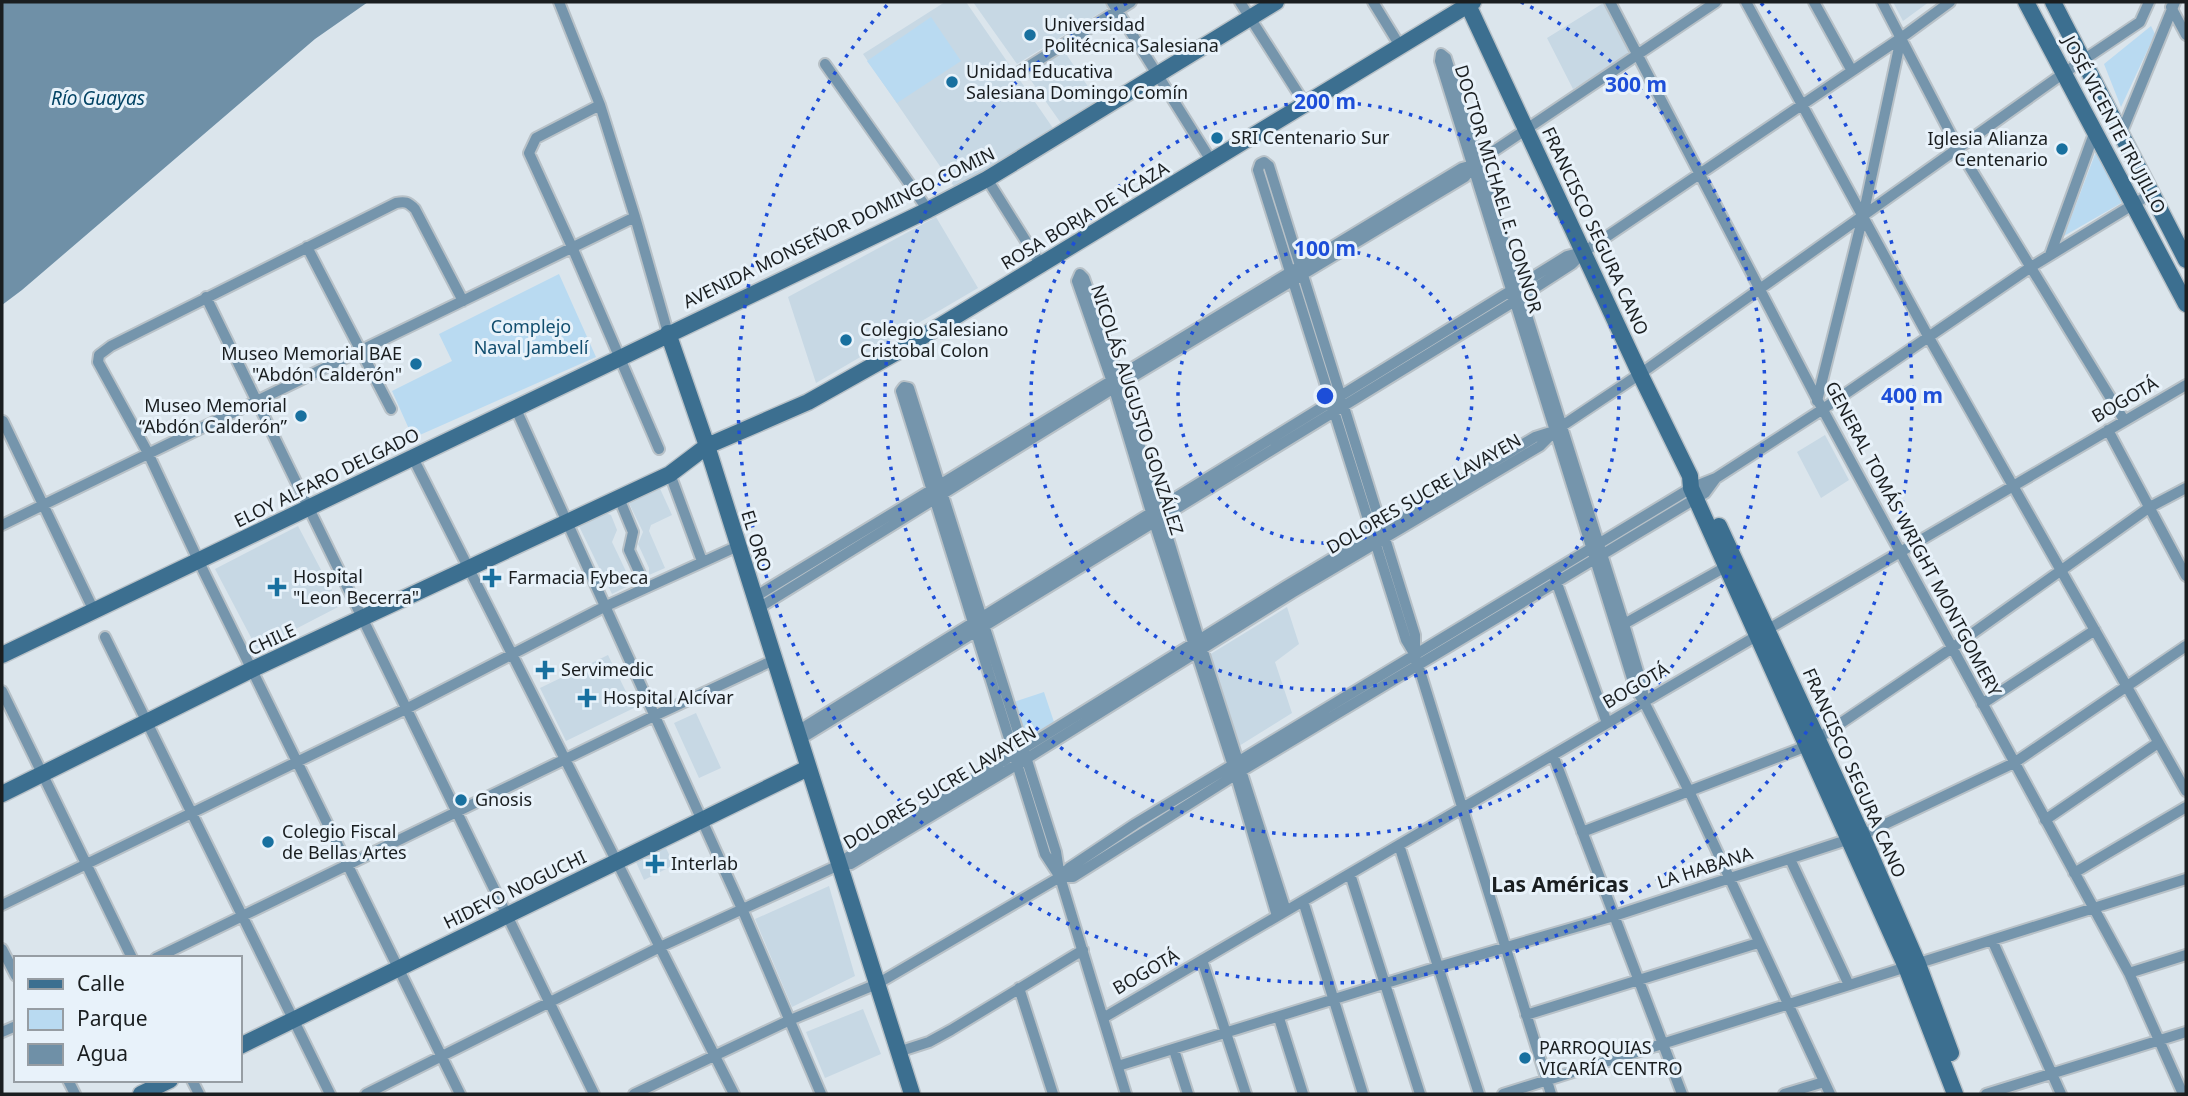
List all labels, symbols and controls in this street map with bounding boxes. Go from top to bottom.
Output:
place label: Universidad Politécnica Salesiana [1044,12,1219,57]
marker: Universidad Politécnica Salesiana [1022,27,1038,43]
street label: JOSÉ VICENTE TRUJILLO [2057,30,2172,218]
place label: Unidad Educativa Salesiana Domingo Comín [966,59,1188,104]
street label: DOCTOR MICHAEL E. CONNOR [1450,62,1548,316]
text: 300 m [1605,70,1667,98]
marker: Unidad Educativa Salesiana Domingo Comín [944,74,960,90]
water label: Río Guayas [51,85,145,111]
text: 200 m [1294,87,1356,115]
street label: FRANCISCO SEGURA CANO [1537,123,1655,339]
place label: SRI Centenario Sur [1231,125,1390,149]
place label: Iglesia Alianza Centenario [1927,126,2048,171]
marker: SRI Centenario Sur [1209,130,1225,146]
street label: AVENIDA MONSEÑOR DOMINGO COMIN [679,141,999,313]
marker: Iglesia Alianza Centenario [2054,141,2070,157]
street label: ROSA BORJA DE YCAZA [996,155,1173,275]
text: 100 m [1294,234,1356,262]
street label: NICOLÁS AUGUSTO GONZÁLEZ [1086,281,1190,538]
park label: Complejo Naval Jambelí [474,314,589,359]
place label: Colegio Salesiano Cristobal Colon [860,317,1009,362]
marker: Colegio Salesiano Cristobal Colon [838,332,854,348]
place label: Museo Memorial BAE "Abdón Calderón" [221,341,402,386]
marker: Museo Memorial BAE "Abdón Calderón" [408,356,424,372]
street label: BOGOTÁ [2087,370,2162,428]
street label: GENERAL TOMÁS WRIGHT MONTGOMERY [1820,377,2008,701]
text: 400 m [1881,381,1943,409]
centre of rings [1313,384,1337,408]
place label: Museo Memorial “Abdón Calderón” [139,393,288,438]
marker: Museo Memorial “Abdón Calderón” [293,408,309,424]
street label: ELOY ALFARO DELGADO [230,422,423,532]
street label: DOLORES SUCRE LAVAYEN [1322,427,1525,559]
street label: EL ORO [736,507,778,575]
place label: Hospital "Leon Becerra" [293,564,419,609]
place label: Farmacia Fybeca [508,565,648,589]
marker: Farmacia Fybeca [482,568,502,588]
marker: Hospital "Leon Becerra" [267,577,287,597]
street label: CHILE [244,618,299,661]
street label: BOGOTÁ [1598,656,1673,714]
place label: Servimedic [561,657,654,681]
marker: Servimedic [535,660,555,680]
street label: FRANCISCO SEGURA CANO [1798,664,1912,881]
place label: Hospital Alcívar [603,685,734,709]
marker: Hospital Alcívar [577,688,597,708]
street label: DOLORES SUCRE LAVAYEN [839,720,1040,854]
place label: Gnosis [475,787,532,811]
marker: Gnosis [453,792,469,808]
place label: Colegio Fiscal de Bellas Artes [282,819,407,864]
marker: Colegio Fiscal de Bellas Artes [260,834,276,850]
street label: LA HABANA [1654,840,1756,894]
street label: HIDEYO NOGUCHI [439,844,590,934]
place label: Interlab [671,851,738,875]
marker: Interlab [645,854,665,874]
district label: Las Américas [1491,870,1629,898]
street label: BOGOTÁ [1108,942,1183,1000]
legend [14,956,242,1082]
text: Calle [77,969,125,997]
text: Parque [77,1004,147,1032]
place label: PARROQUIAS VICARÍA CENTRO [1539,1035,1683,1080]
text: Agua [77,1039,128,1067]
marker: PARROQUIAS VICARÍA CENTRO [1517,1050,1533,1066]

